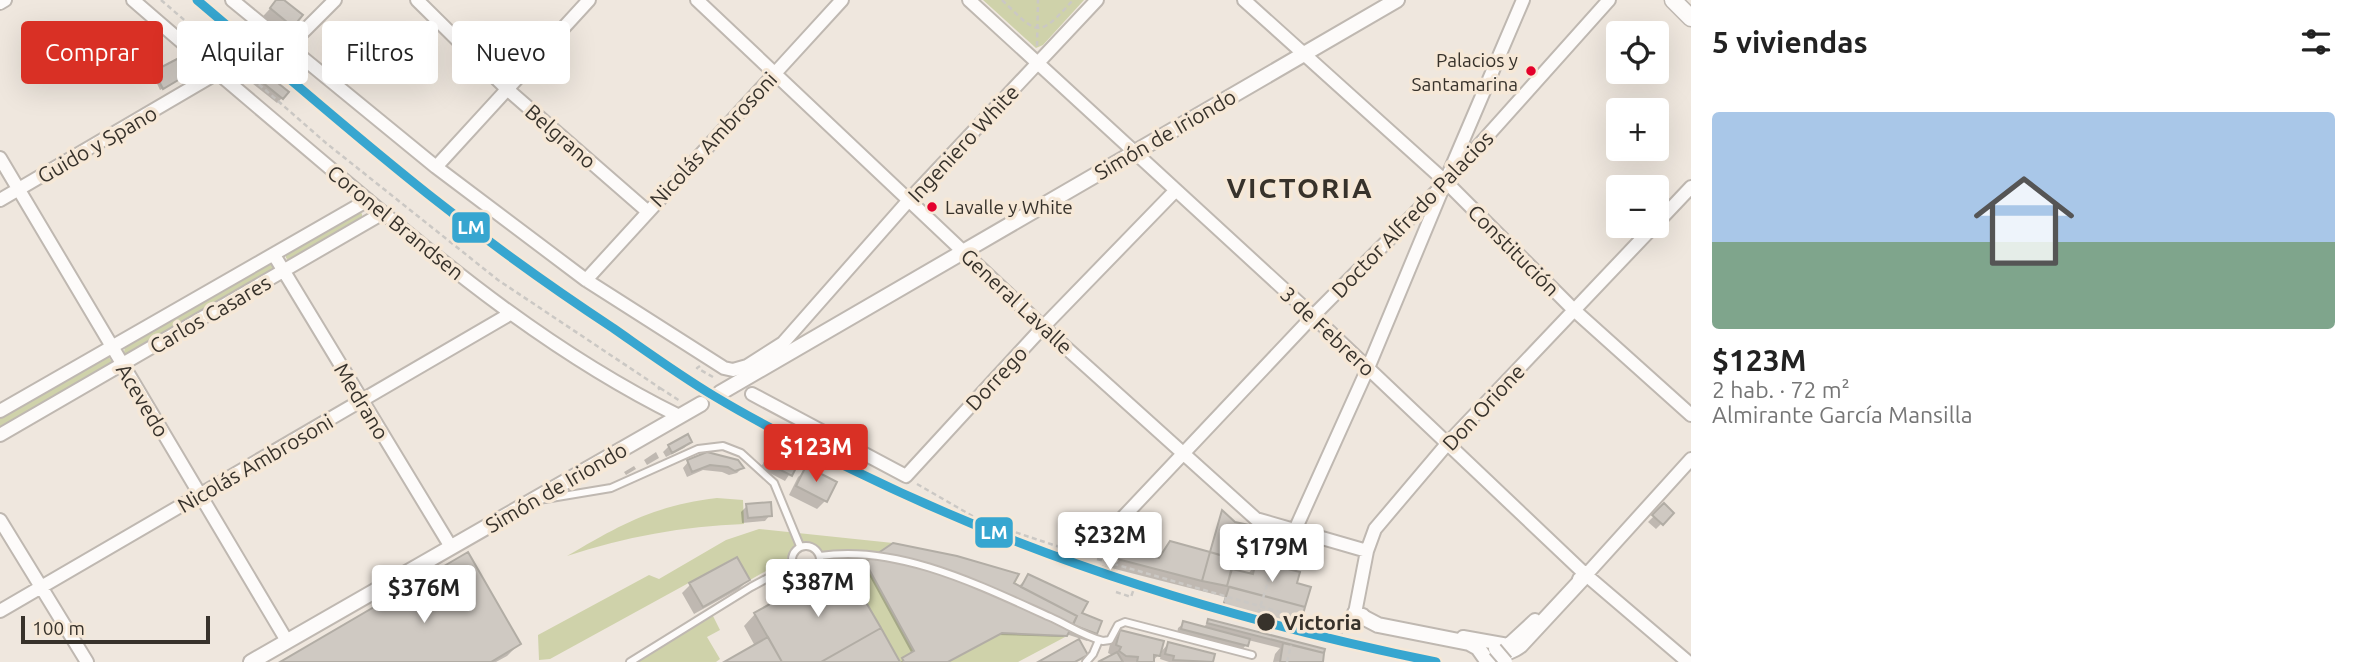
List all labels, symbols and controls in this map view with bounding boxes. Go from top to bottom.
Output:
chip: Comprar [21,21,163,84]
chip: Alquilar [177,21,308,84]
chip: Filtros [322,21,438,84]
chip: Nuevo [452,21,570,84]
map controls [1606,21,1669,238]
button: locate [1606,21,1669,84]
icon: filters [2297,23,2335,61]
text: 5 viviendas [1712,25,1868,59]
place label: Palacios y Santamarina [1412,49,1518,95]
marker: Palacios y Santamarina [1524,64,1538,78]
street label: Nicolás Ambrosoni [645,67,781,211]
street label: Ingeniero White [903,80,1023,206]
street label: Simón de Iriondo [1090,84,1240,184]
button: + [1606,98,1669,161]
street label: Belgrano [521,99,601,173]
street label: Guido y Spano [33,100,161,188]
street label: Doctor Alfredo Palacios [1326,126,1498,302]
icon: home [1961,158,2087,284]
street label: Coronel Brandsen [323,160,469,284]
district label: VICTORIA [1226,172,1374,203]
button: − [1606,175,1669,238]
place label: Lavalle y White [945,196,1073,218]
street label: Constitución [1463,199,1565,301]
marker: Lavalle y White [925,200,939,214]
line badge: LM [451,211,491,244]
text: LM [457,216,485,238]
street label: General Lavalle [956,243,1078,359]
street label: Carlos Casares [145,270,275,358]
street label: 3 de Febrero [1276,281,1380,381]
street label: Dorrego [960,341,1032,415]
text: $123M [1712,343,1806,377]
street label: Medrano [330,358,394,444]
street label: Acevedo [112,359,174,441]
street label: Don Orione [1437,359,1529,455]
text: 2 hab. · 72 m² [1712,377,1850,402]
text: Almirante García Mansilla [1712,402,1973,427]
street label: Nicolás Ambrosoni [173,409,337,517]
pin: $123M [767,424,865,484]
text: $123M [780,434,852,459]
street label: Simón de Iriondo [481,437,631,537]
pin: $232M [1061,512,1159,572]
line badge: LM [974,516,1014,549]
text: LM [980,521,1008,543]
text: $232M [1074,522,1146,547]
pin: $179M [1223,524,1321,584]
text: $179M [1236,534,1308,559]
pin: $387M [769,560,867,619]
pin: $376M [375,566,473,625]
text: $387M [782,569,854,594]
text: $376M [388,575,460,600]
place label: Victoria [1283,610,1362,634]
marker: Victoria [1255,611,1277,633]
scale bar [21,613,210,645]
text: 100 m [32,617,85,639]

